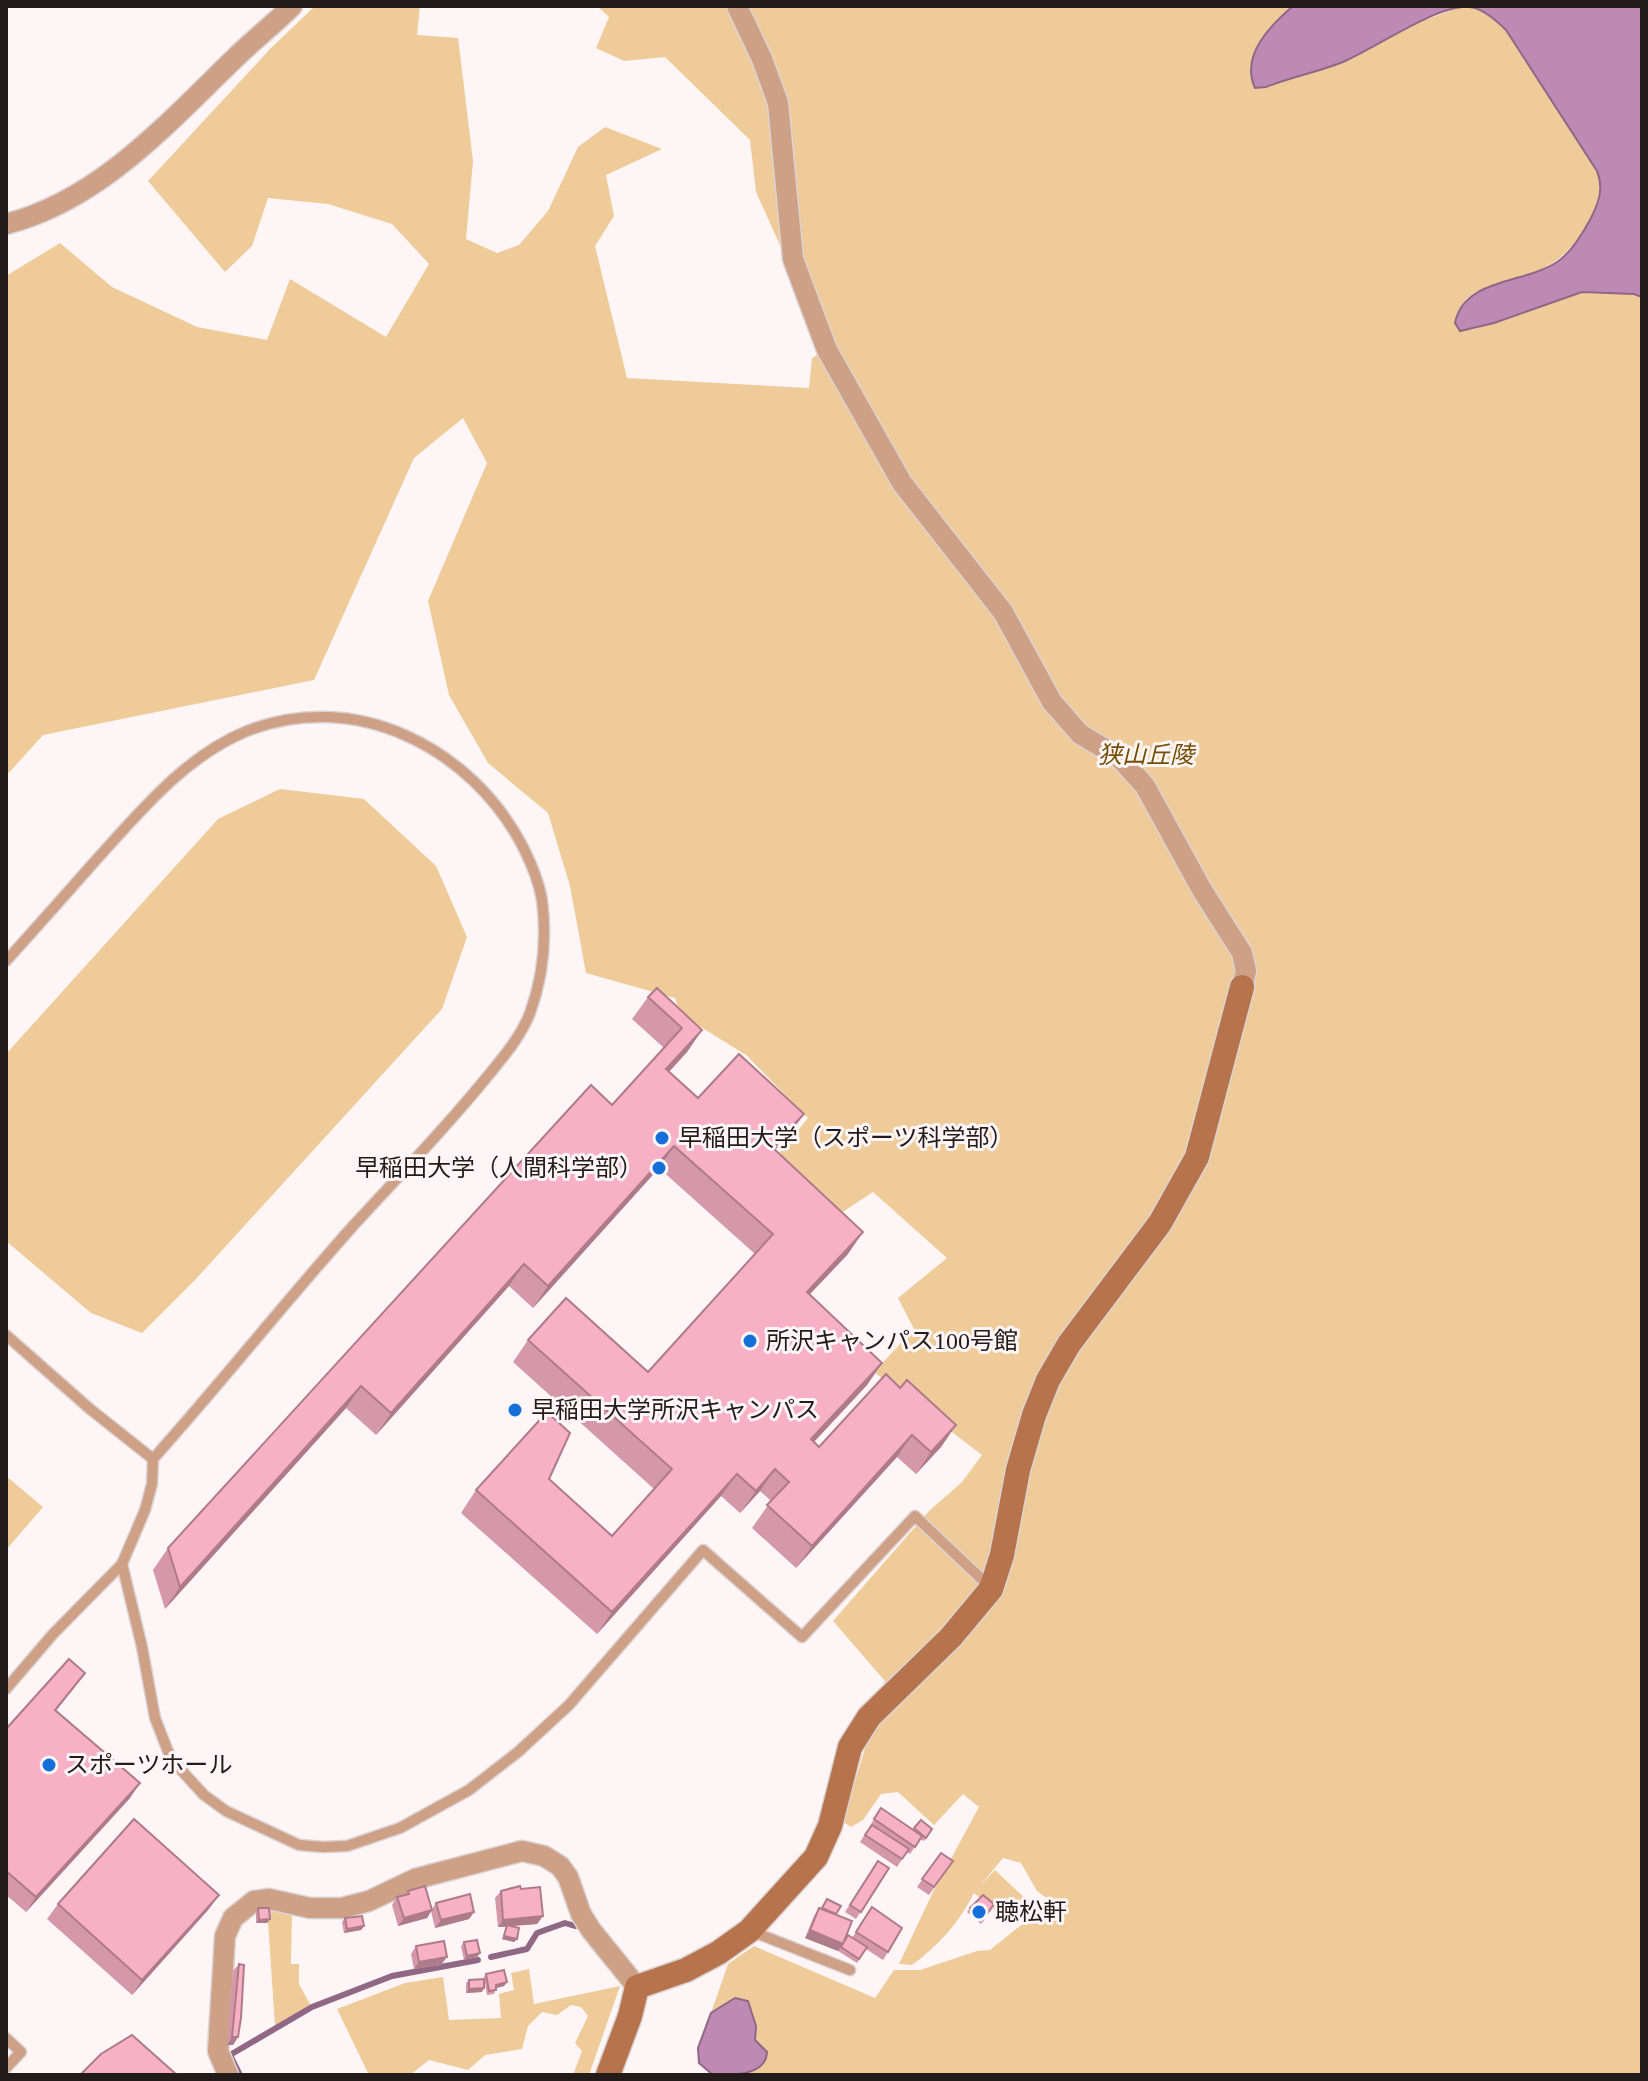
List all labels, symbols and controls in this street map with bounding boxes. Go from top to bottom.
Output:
park label: 狭山丘陵 [1098,742,1197,768]
place label: 早稲田大学（スポーツ科学部） [678,1125,1014,1151]
marker: 早稲田大学（スポーツ科学部） [653,1129,671,1147]
place label: 早稲田大学（人間科学部） [355,1155,643,1181]
marker: 早稲田大学（人間科学部） [650,1159,668,1177]
place label: 所沢キャンパス100号館 [766,1328,1018,1354]
marker: 所沢キャンパス100号館 [741,1332,759,1350]
place label: 早稲田大学所沢キャンパス [531,1397,819,1423]
marker: 早稲田大学所沢キャンパス [506,1401,524,1419]
place label: スポーツホール [65,1752,233,1778]
marker: スポーツホール [40,1756,58,1774]
place label: 聴松軒 [995,1899,1067,1925]
marker: 聴松軒 [970,1903,988,1921]

